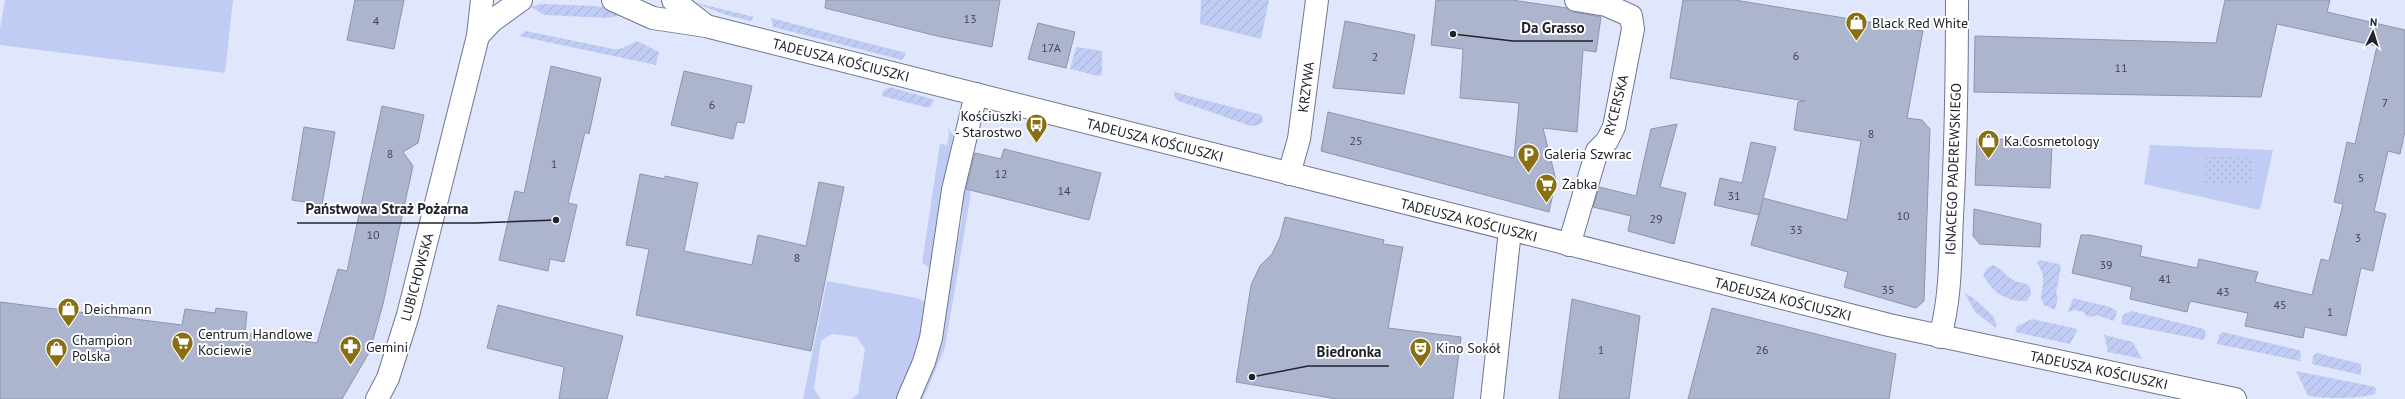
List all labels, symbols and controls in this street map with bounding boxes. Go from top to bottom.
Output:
shop icon: Black Red White [1844,10,1870,43]
house number: 13 [963,11,977,26]
north arrow [2353,12,2393,52]
house number: 4 [373,13,380,28]
callout: Da Grasso [1513,14,1593,41]
place label: Black Red White [1872,14,1968,32]
text: N [2370,15,2378,29]
text: Da Grasso [1521,18,1585,37]
street label: TADEUSZA KOŚCIUSZKI [771,34,911,86]
house number: 17A [1041,40,1061,55]
house number: 6 [1793,48,1799,63]
house number: 2 [1372,49,1378,64]
street label: KRZYWA [1294,60,1318,113]
house number: 11 [2114,60,2128,75]
street label: RYCERSKA [1600,72,1632,137]
street label: IGNACEGO PADEREWSKIEGO [1941,83,1965,255]
house number: 7 [2382,95,2388,110]
house number: 6 [709,97,715,112]
place label: Kościuszki - Starostwo [955,107,1022,141]
bus stop icon: Kościuszki - Starostwo [1024,111,1050,144]
street label: TADEUSZA KOŚCIUSZKI [1085,114,1225,166]
house number: 8 [1868,126,1874,141]
shop icon: Ka.Cosmetology [1975,128,2001,161]
place label: Ka.Cosmetology [2004,132,2100,150]
house number: 25 [1349,133,1363,148]
parking icon: Galeria Szwrac [1516,141,1542,174]
place label: Galeria Szwrac [1544,145,1632,163]
house number: 8 [387,146,393,161]
house number: 1 [551,156,557,171]
house number: 12 [994,166,1008,181]
house number: 5 [2358,170,2364,185]
supermarket icon: Żabka [1533,171,1559,204]
place label: Żabka [1562,175,1598,193]
house number: 14 [1057,183,1071,198]
house number: 31 [1727,188,1741,203]
street label: TADEUSZA KOŚCIUSZKI [1399,194,1539,246]
callout: Państwowa Straż Pożarna [297,196,476,223]
text: Państwowa Straż Pożarna [306,199,469,218]
house number: 10 [1896,208,1910,223]
house number: 29 [1649,211,1663,226]
house number: 33 [1789,222,1803,237]
house number: 10 [366,227,380,242]
street label: LUBICHOWSKA [397,230,438,323]
house number: 3 [2355,230,2361,245]
house number: 8 [794,250,800,265]
house number: 39 [2099,257,2113,272]
house number: 41 [2158,271,2172,286]
street label: TADEUSZA KOŚCIUSZKI [1713,273,1853,325]
house number: 35 [1881,282,1895,297]
house number: 43 [2216,284,2230,299]
shop icon: Deichmann [56,296,82,329]
house number: 45 [2273,297,2287,312]
place label: Deichmann [84,300,152,318]
house number: 1 [2327,304,2333,319]
place label: Centrum Handlowe Kociewie [198,325,313,359]
supermarket icon: Centrum Handlowe Kociewie [169,329,195,362]
place label: Champion Polska [72,331,132,365]
pharmacy icon: Gemini [338,334,364,367]
shop icon: Champion Polska [43,335,69,368]
theatre icon: Kino Sokół [1408,335,1434,368]
place label: Gemini [366,338,408,356]
callout: Biedronka [1308,339,1389,366]
place label: Kino Sokół [1436,339,1500,357]
text: Biedronka [1317,342,1381,361]
house number: 1 [1598,342,1604,357]
house number: 26 [1755,342,1769,357]
street label: TADEUSZA KOŚCIUSZKI [2028,347,2170,393]

